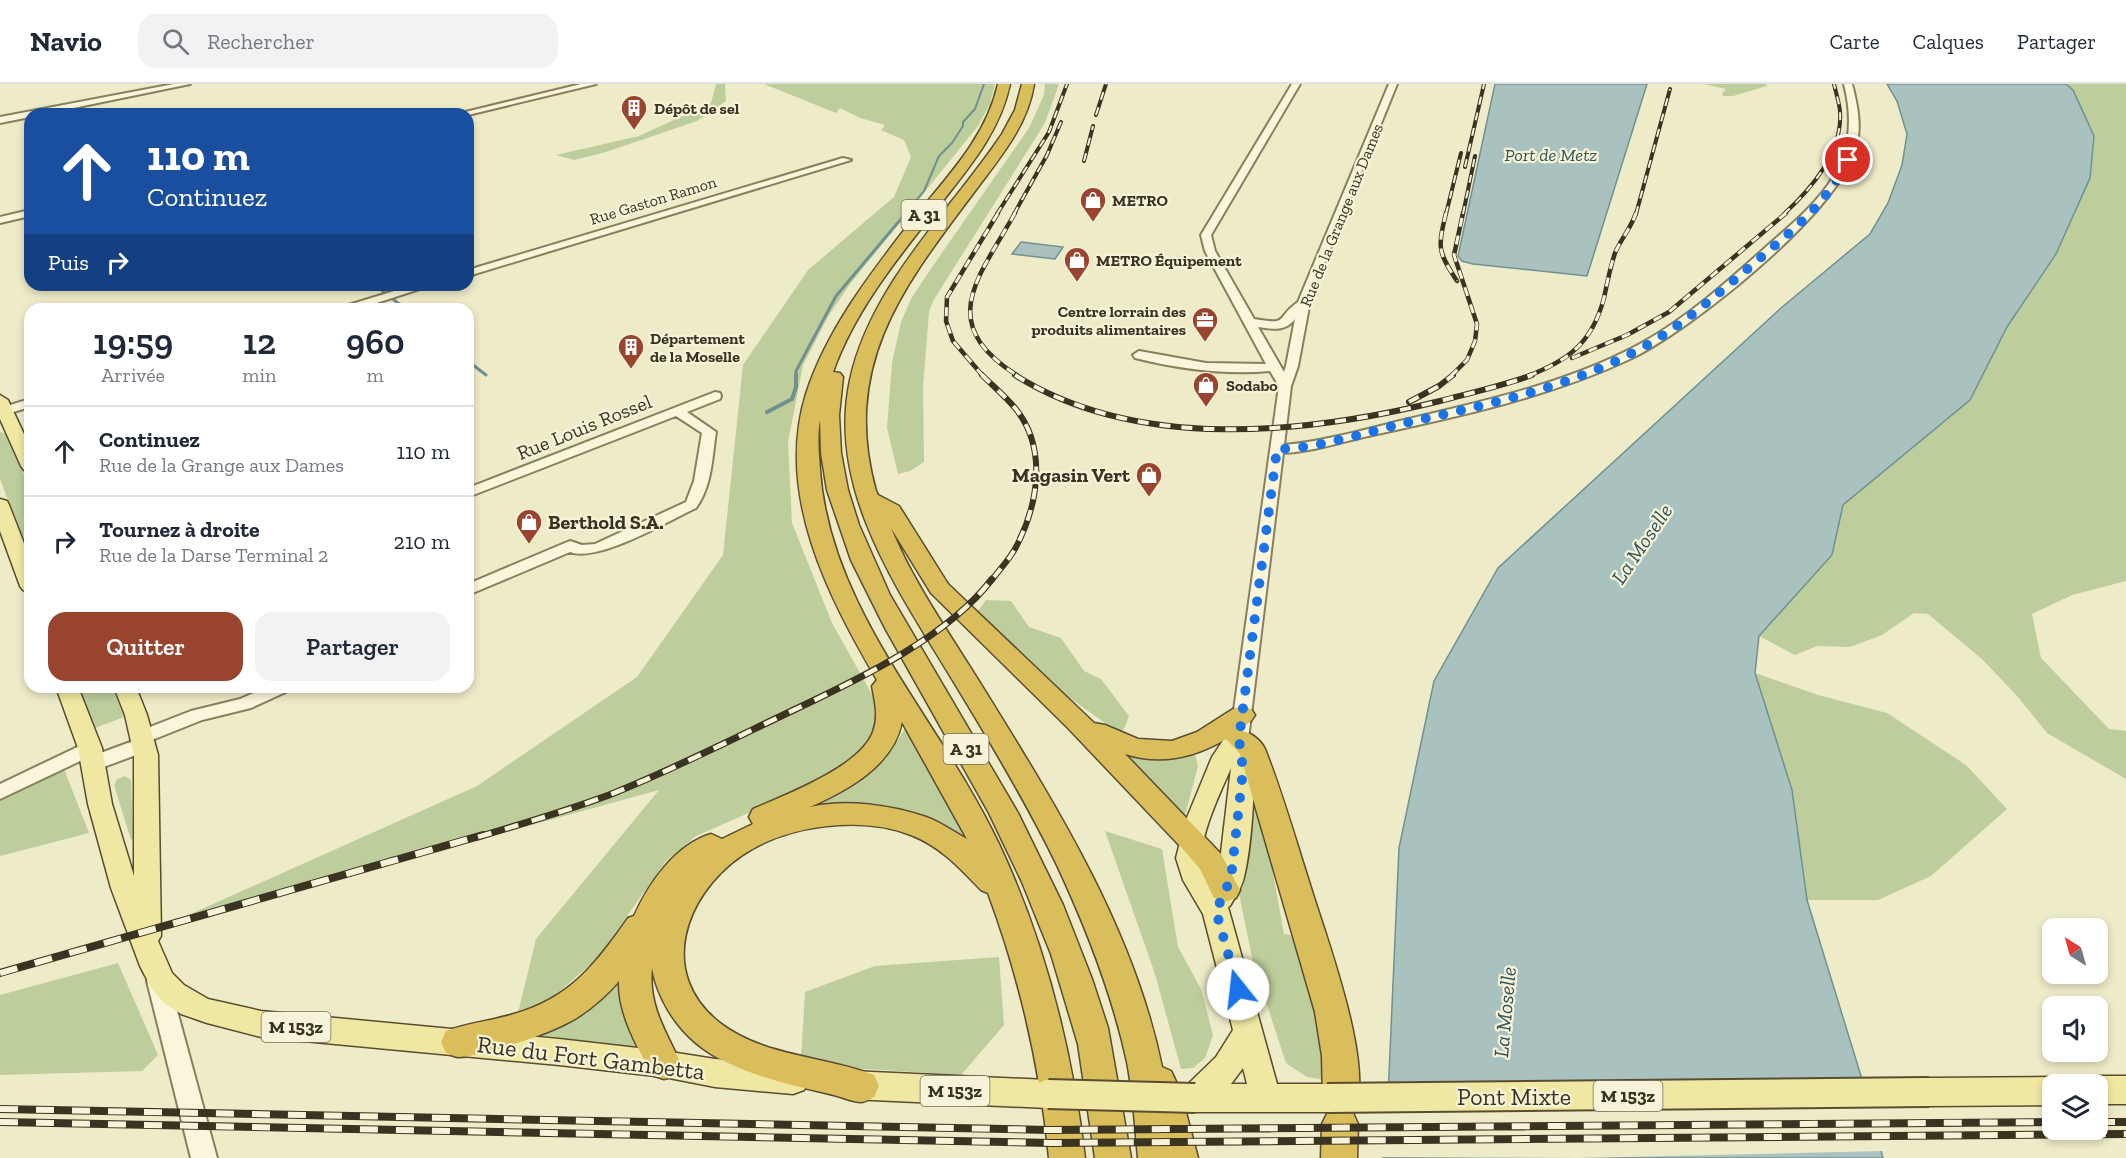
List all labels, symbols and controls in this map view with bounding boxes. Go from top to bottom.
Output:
search box [138,14,558,68]
text: Navio [30,25,102,58]
icon: search [159,25,192,58]
text: Rechercher [207,28,315,55]
text: Carte [1829,29,1880,54]
text: Calques [1913,29,1984,54]
text: Partager [2017,29,2096,54]
building icon: Dépôt de sel [619,93,649,131]
place label: Dépôt de sel [654,99,740,118]
street label: Rue de la Grange aux Dames [1296,121,1387,310]
text: 110 m [147,130,250,181]
icon: ahead [48,132,126,210]
pin [1822,134,1873,185]
icon: arrive [1831,143,1864,176]
water label: Port de Metz [1505,144,1597,166]
street label: Rue Gaston Ramon [587,172,720,229]
text: Continuez [147,181,267,213]
shop icon: METRO [1078,185,1108,223]
place label: METRO [1112,191,1168,210]
road number: A 31 [902,200,946,230]
shop icon: METRO Équipement [1062,245,1092,283]
icon: right [101,246,134,279]
text: Puis [48,249,89,276]
place label: METRO Équipement [1096,251,1242,270]
place label: Centre lorrain des produits alimentaires [1031,302,1186,339]
office icon: Centre lorrain des produits alimentaires [1190,305,1220,343]
text: 19:59 [93,320,173,363]
text: 12 [243,320,276,363]
text: 960 [346,320,405,363]
place label: Département de la Moselle [650,329,746,366]
building icon: Département de la Moselle [616,332,646,370]
text: Arrivée [101,363,165,387]
text: min [242,363,277,387]
text: m [367,363,384,387]
shop icon: Sodabo [1191,370,1221,408]
place label: Sodabo [1226,376,1278,395]
street label: Rue Louis Rossel [513,389,655,465]
text: Continuez [99,426,200,453]
icon: ahead [48,435,81,468]
text: 110 m [396,438,450,465]
text: Rue de la Grange aux Dames [99,453,344,477]
shop icon: Magasin Vert [1134,460,1164,498]
place label: Magasin Vert [1012,463,1131,487]
water label: La Moselle [1606,499,1677,588]
shop icon: Berthold S.A. [514,507,544,545]
place label: Berthold S.A. [548,510,664,534]
text: Tournez à droite [99,516,260,543]
icon: right [48,525,81,558]
text: 210 m [394,528,450,555]
text: Rue de la Darse Terminal 2 [99,543,328,567]
button: Quitter [48,612,243,681]
button: Partager [255,612,450,681]
road number: A 31 [944,734,988,764]
north arrow [2042,918,2108,984]
map controls [2042,918,2108,1140]
position arrow [1206,957,1270,1021]
water label: La Moselle [1488,966,1521,1058]
button: sound [2042,996,2108,1062]
road number: M 153z [262,1012,330,1042]
street label: Rue du Fort Gambetta [476,1029,707,1086]
button: layers [2042,1074,2108,1140]
road number: M 153z [920,1076,990,1106]
road number: M 153z [1594,1081,1662,1111]
street label: Pont Mixte [1457,1082,1571,1111]

